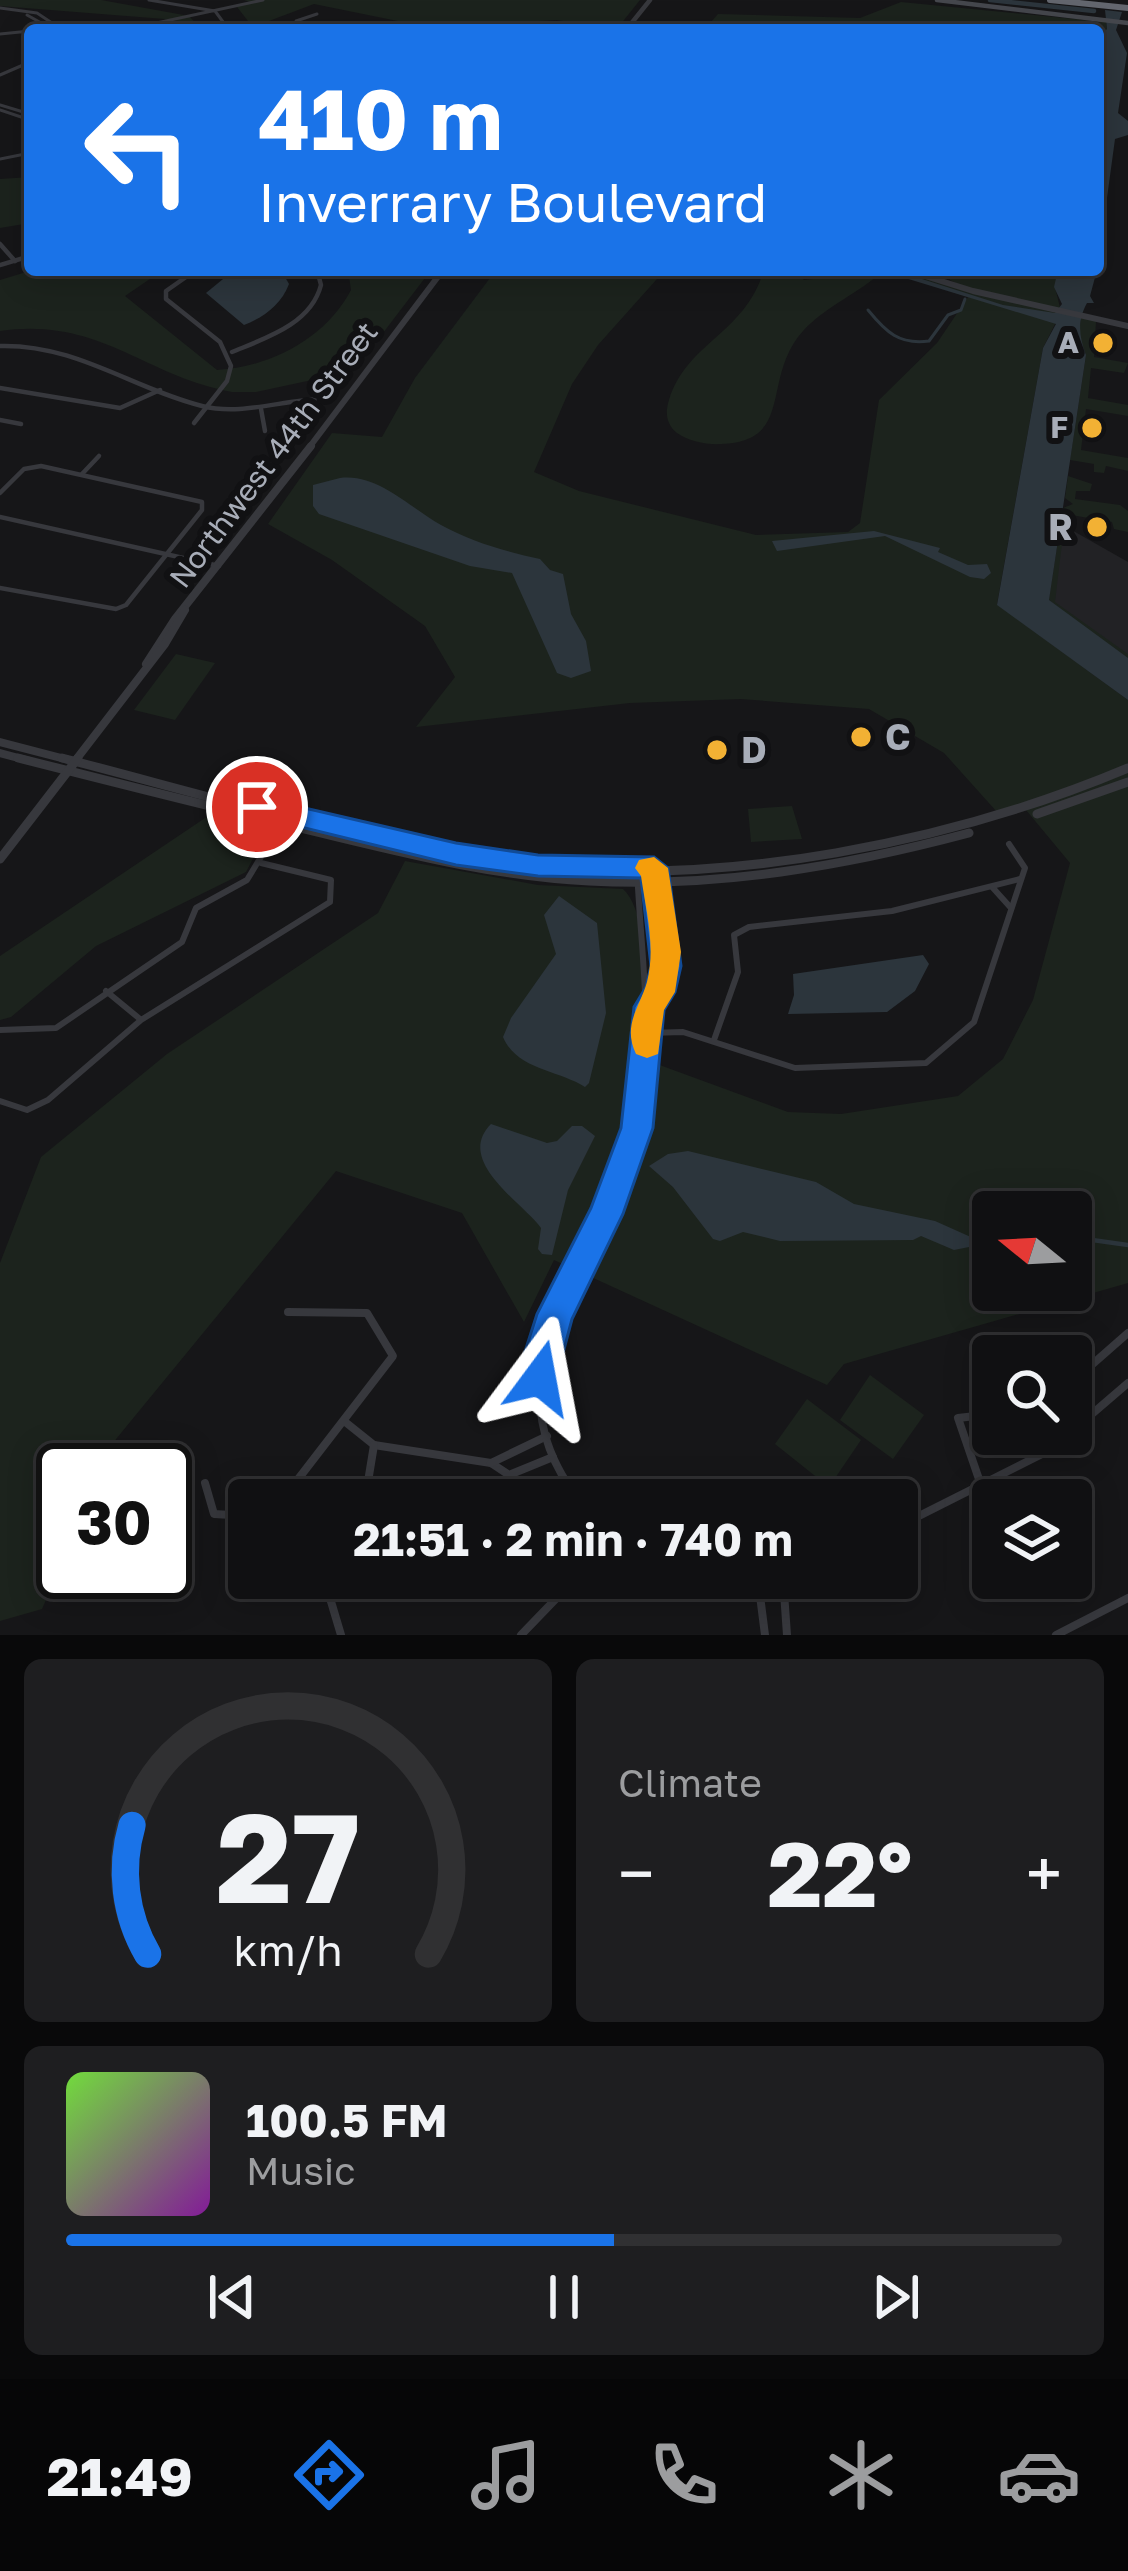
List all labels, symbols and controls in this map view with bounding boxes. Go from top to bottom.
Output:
text: 410 m [258,68,503,168]
icon: left [60,72,216,228]
text: Inverrary Boulevard [258,169,767,234]
street label: Northwest 44th Street [162,314,385,594]
place label: A [1058,324,1079,360]
marker: A [1090,330,1116,356]
place label: F [1050,409,1068,445]
marker: F [1079,415,1105,441]
place label: R [1048,505,1073,548]
marker: R [1084,514,1110,540]
place label: C [885,715,911,758]
marker: C [848,724,874,750]
place label: D [741,728,767,771]
marker: D [704,737,730,763]
pin [206,756,308,858]
icon: arrive [224,774,290,840]
north arrow [972,1191,1092,1311]
map controls [972,1191,1092,1599]
position arrow [477,1315,603,1441]
button: search [972,1335,1092,1455]
speed limit sign: 30 [36,1443,192,1599]
button: layers [972,1479,1092,1599]
text: 21:51 · 2 min · 740 m [353,1512,793,1566]
text: Climate [618,1759,762,1806]
text: 27 [216,1781,360,1930]
text: 22° [768,1819,912,1927]
text: − [618,1833,654,1913]
text: + [1026,1833,1062,1913]
text: km/h [233,1923,343,1974]
text: 100.5 FM [246,2093,448,2147]
text: Music [246,2147,356,2194]
icon: previous [199,2264,265,2330]
icon: pause [531,2264,597,2330]
icon: next [863,2264,929,2330]
icon: directions [287,2433,371,2517]
icon: music [464,2433,548,2517]
icon: phone [642,2433,726,2517]
icon: climate [819,2433,903,2517]
icon: car [997,2433,1081,2517]
text: 21:49 [47,2443,193,2508]

